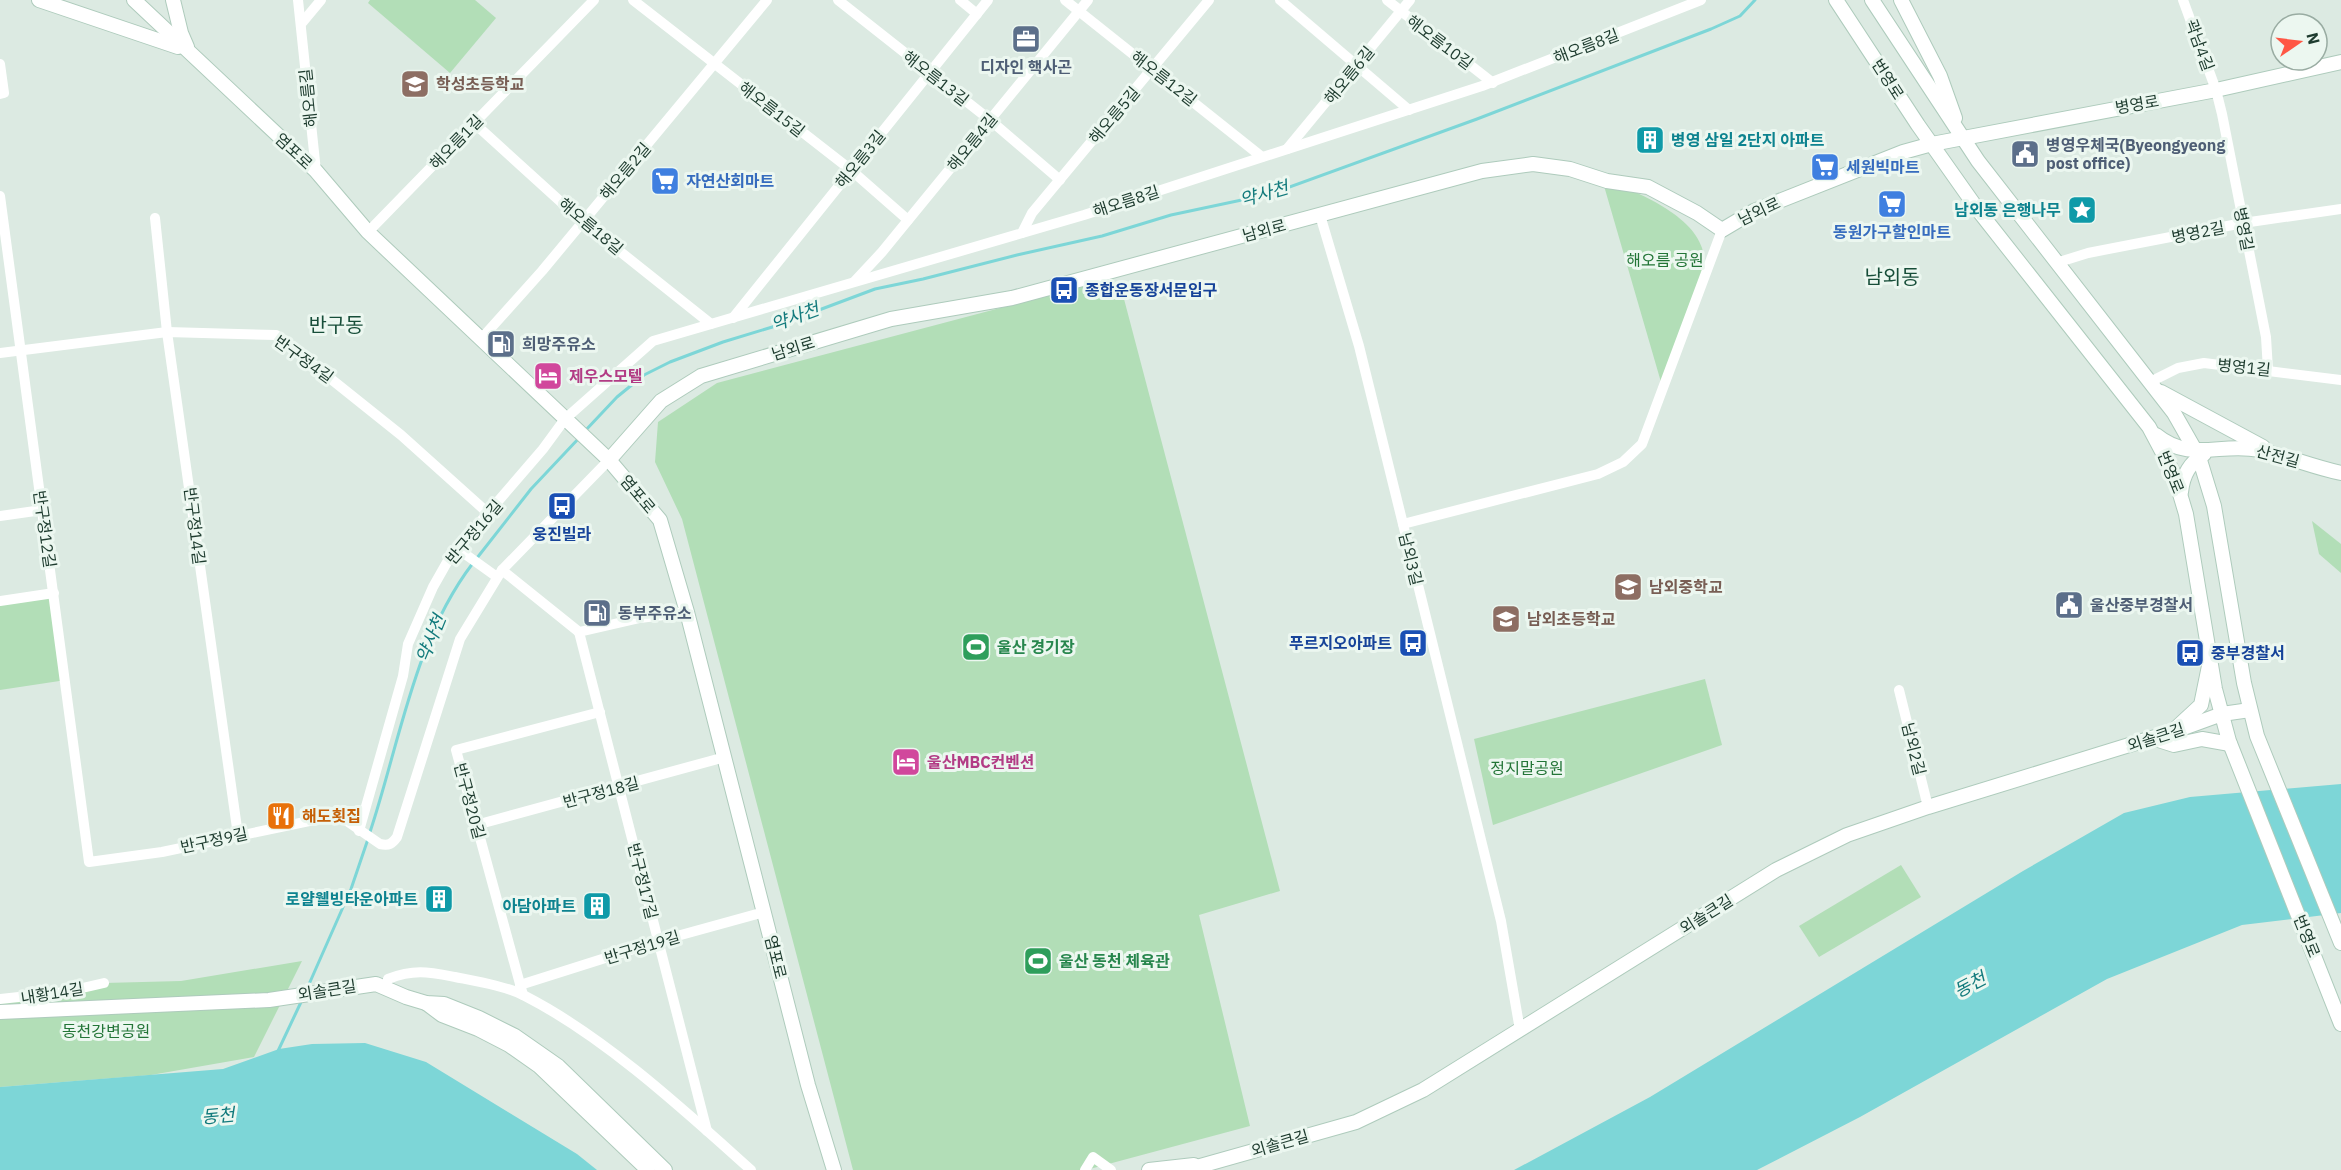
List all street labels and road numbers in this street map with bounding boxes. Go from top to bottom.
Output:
street label: 해오름10길 [1403,11,1477,73]
street label: 곽남4길 [2181,16,2219,74]
street label: 해오름8길 [1550,24,1622,68]
street label: 해오름6길 [1320,42,1378,108]
street label: 해오름13길 [899,46,973,110]
street label: 해오름12길 [1127,46,1201,110]
street label: 번영로 [1868,55,1909,103]
street label: 해오름길 [295,68,321,128]
street label: 해오름15길 [735,77,809,141]
street label: 해오름5길 [1084,82,1144,148]
street label: 병영로 [2114,90,2161,118]
street label: 해오름4길 [943,109,1001,175]
street label: 해오름1길 [425,110,487,174]
street label: 해오름3길 [831,126,889,192]
street label: 염포로 [271,129,317,174]
street label: 해오름2길 [595,138,655,204]
street label: 해오름8길 [1090,181,1162,221]
street label: 남외로 [1735,192,1783,229]
street label: 해오름18길 [555,193,627,259]
street label: 병영길 [2230,205,2258,253]
street label: 남외로 [1240,215,1288,245]
street label: 병영2길 [2170,217,2226,247]
street label: 반구정4길 [270,331,338,387]
street label: 남외로 [769,332,817,364]
street label: 병영1길 [2216,354,2272,380]
street label: 산전길 [2254,441,2302,471]
street label: 번영로 [2153,448,2189,496]
street label: 염포로 [616,471,660,518]
street label: 반구정14길 [180,486,210,566]
street label: 반구정12길 [30,489,60,569]
street label: 반구정16길 [441,496,507,568]
street label: 남외3길 [1395,530,1427,588]
street label: 외솔큰길 [2125,718,2187,756]
street label: 남외2길 [1898,720,1930,778]
street label: 반구정20길 [450,761,490,841]
street label: 반구정18길 [561,772,641,812]
street label: 반구정9길 [178,823,250,857]
street label: 반구정17길 [624,841,662,921]
street label: 외솔큰길 [1676,890,1736,938]
street label: 번영로 [2289,912,2325,960]
street label: 반구정19길 [602,926,682,968]
street label: 염포로 [761,933,791,981]
street label: 외솔큰길 [296,976,358,1004]
street label: 내황14길 [19,978,85,1008]
street label: 외솔큰길 [1249,1125,1311,1161]

